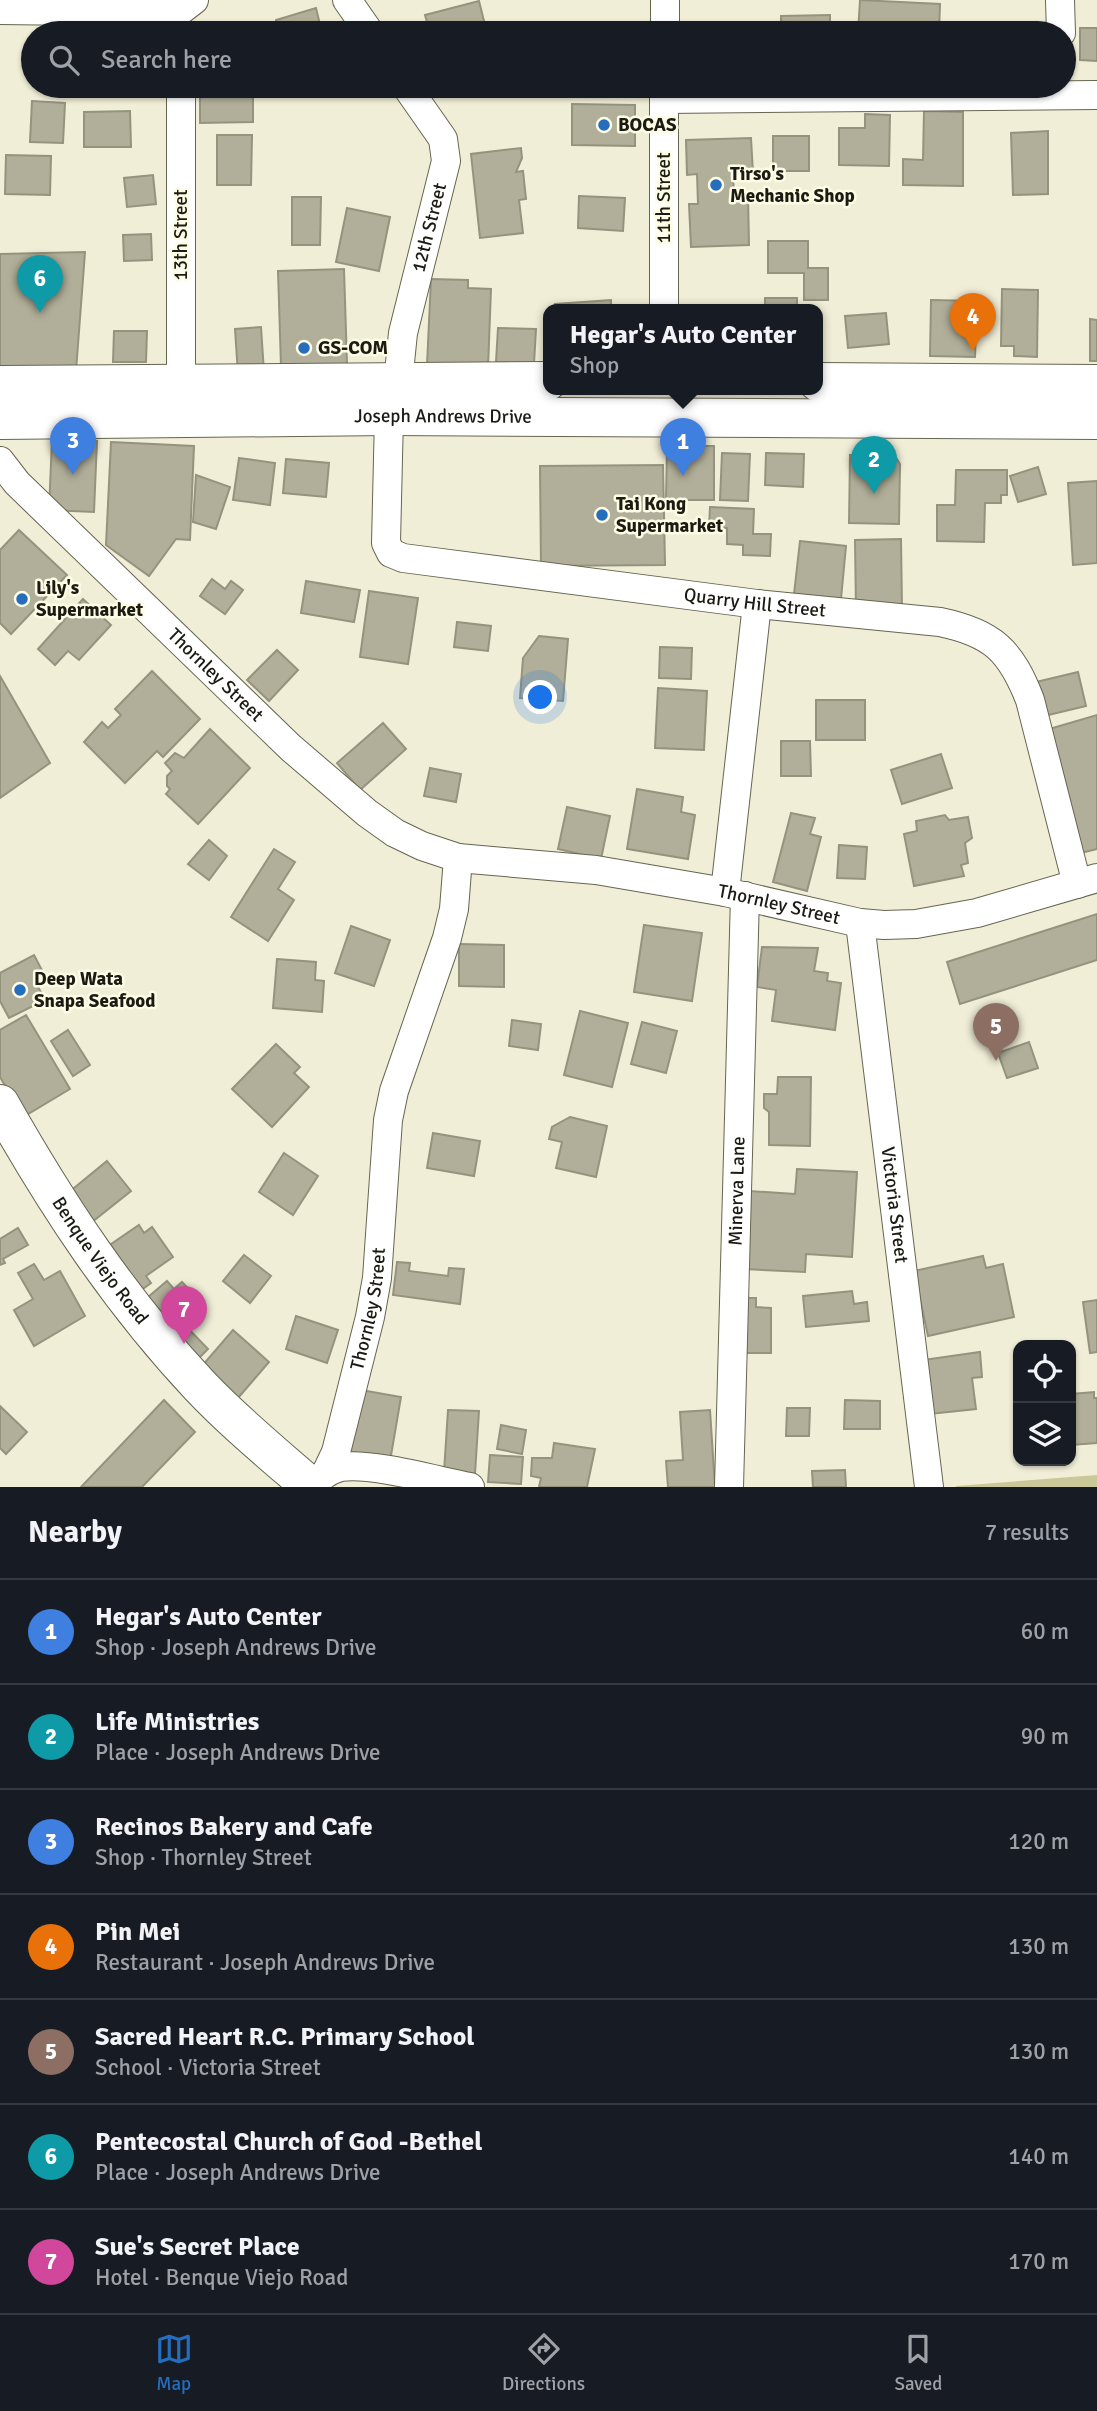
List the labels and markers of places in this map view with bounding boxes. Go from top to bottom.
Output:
place label: BOCAS [618,113,677,137]
marker: BOCAS [596,117,612,133]
place label: Tirso's Mechanic Shop [730,162,855,208]
marker: Tirso's Mechanic Shop [708,177,724,193]
pin: 6 [17,255,63,313]
pin: 4 [950,293,996,351]
place label: GS-COM [318,336,388,360]
marker: GS-COM [296,340,312,356]
pin: 3 [50,417,96,475]
pin: 1 [660,418,706,476]
pin: 2 [851,436,897,494]
place label: Tai Kong Supermarket [616,492,723,538]
marker: Tai Kong Supermarket [594,507,610,523]
place label: Lily's Supermarket [36,576,143,622]
marker: Lily's Supermarket [14,591,30,607]
place label: Deep Wata Snapa Seafood [34,967,155,1013]
marker: Deep Wata Snapa Seafood [12,982,28,998]
pin: 5 [973,1003,1019,1061]
pin: 7 [161,1286,207,1344]

